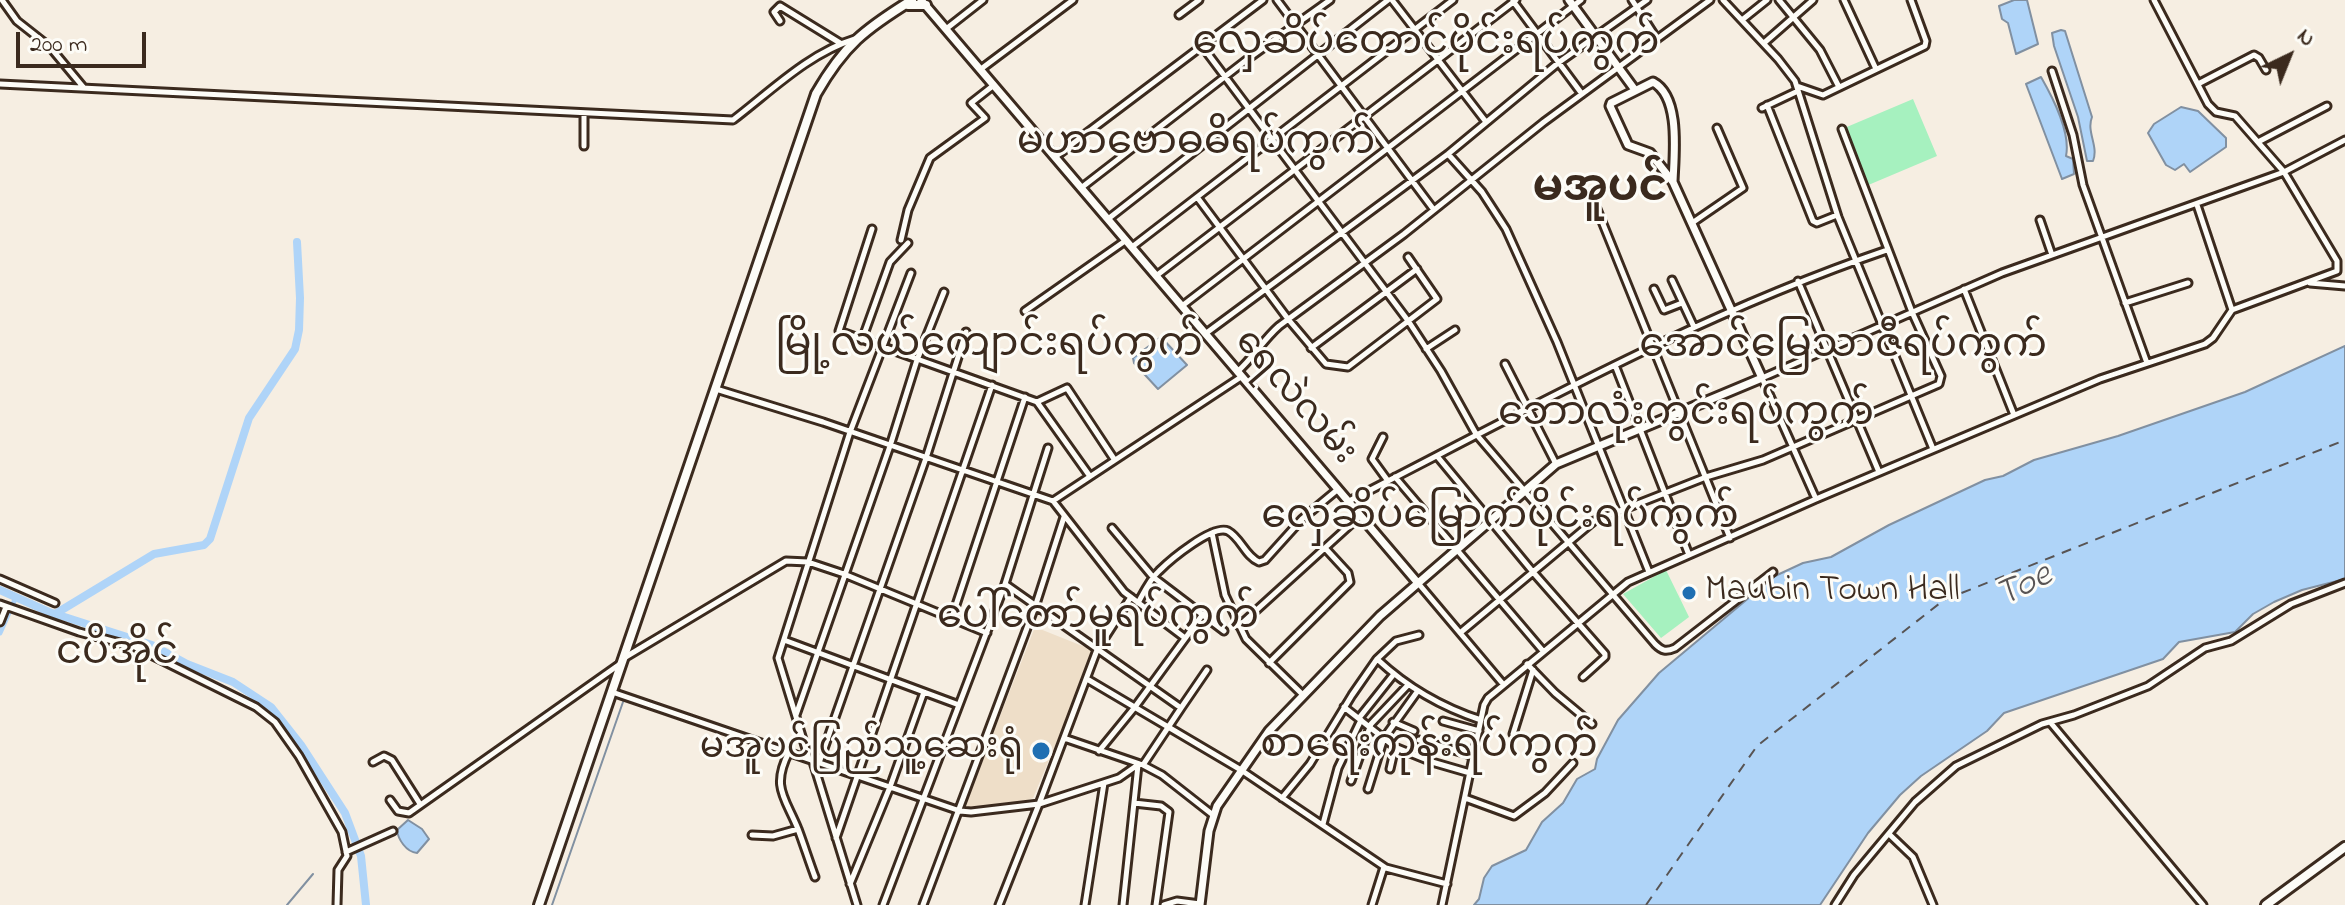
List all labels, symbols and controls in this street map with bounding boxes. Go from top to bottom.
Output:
scale bar [20,16,150,66]
north arrow [2249,16,2329,96]
district label: လှေဆိပ်တောင်ပိုင်းရပ်ကွက် [1192,22,1660,70]
text: N [2289,22,2322,55]
text: 200 m [30,28,87,63]
district label: မဟာဗောဓဓိရပ်ကွက် [1017,122,1375,170]
district label: မအူပင် [1532,167,1668,219]
street label: ရေလဲလမ်း [1223,323,1363,475]
district label: မြို့လယ်ကျောင်းရပ်ကွက် [775,324,1203,372]
district label: အောင်မြေသာဇီရပ်ကွက် [1639,325,2047,373]
district label: ဘောလုံးကွင်းရပ်ကွက် [1498,393,1874,441]
district label: လှေဆိပ်မြောက်ပိုင်းရပ်ကွက် [1261,496,1739,544]
water label: Toe [1989,555,2061,621]
place label: Maubin Town Hall [1705,571,1960,615]
marker: Maubin Town Hall [1680,584,1698,602]
district label: ပေါ်တော်မူရပ်ကွက် [937,596,1259,644]
district label: ငပိအိုင် [56,632,178,680]
district label: စာရေးကုန်းရပ်ကွက် [1260,725,1598,773]
place label: မအူပင်ပြည်သူ့ဆေးရုံ [700,729,1023,773]
marker: မအူပင်ပြည်သူ့ဆေးရုံ [1030,740,1052,762]

